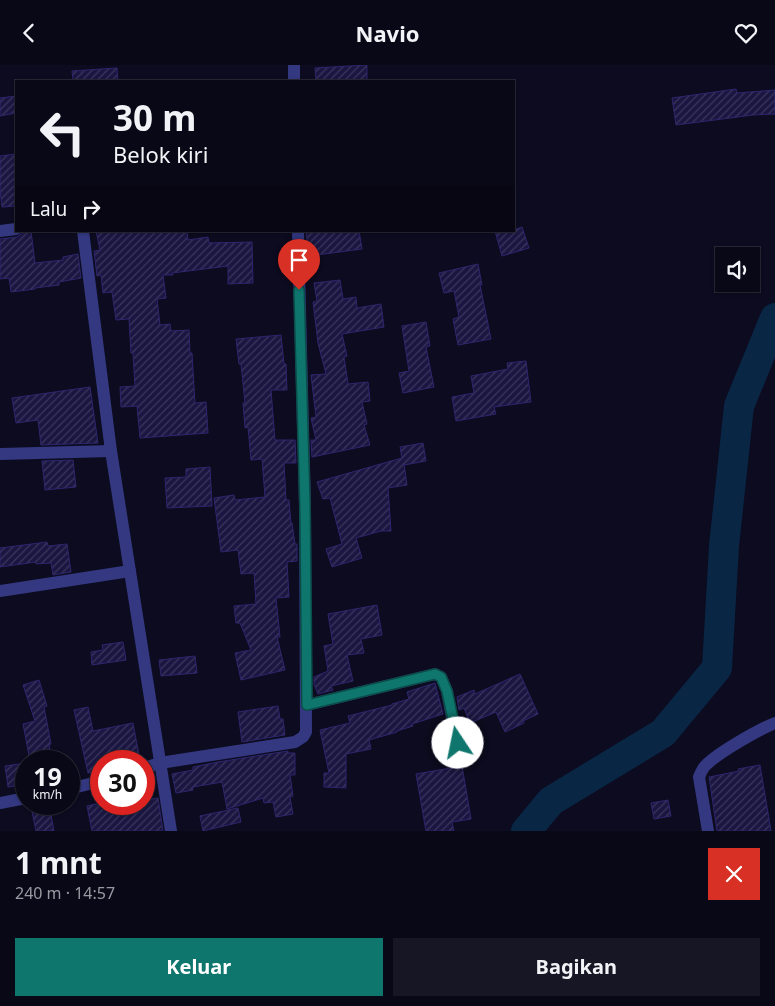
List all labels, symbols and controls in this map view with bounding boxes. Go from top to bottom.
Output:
text: Navio [356,18,419,48]
icon: back [15,19,43,47]
icon: heart [732,19,760,47]
text: 30 m [113,94,196,141]
icon: left [30,100,95,165]
text: Belok kiri [113,139,208,169]
icon: right [77,195,105,223]
text: Lalu [30,196,67,222]
pin [278,239,320,290]
icon: arrive [285,246,313,274]
map controls [715,247,760,292]
button: sound [715,247,760,292]
position arrow [431,716,483,768]
speed limit sign: 30 [90,750,155,815]
text: 19 [33,759,62,793]
text: km/h [33,786,62,803]
text: 1 mnt [15,842,102,883]
button: close [708,848,760,900]
text: 240 m · 14:57 [15,882,115,904]
button: Keluar [15,938,383,996]
button: Bagikan [393,938,760,996]

